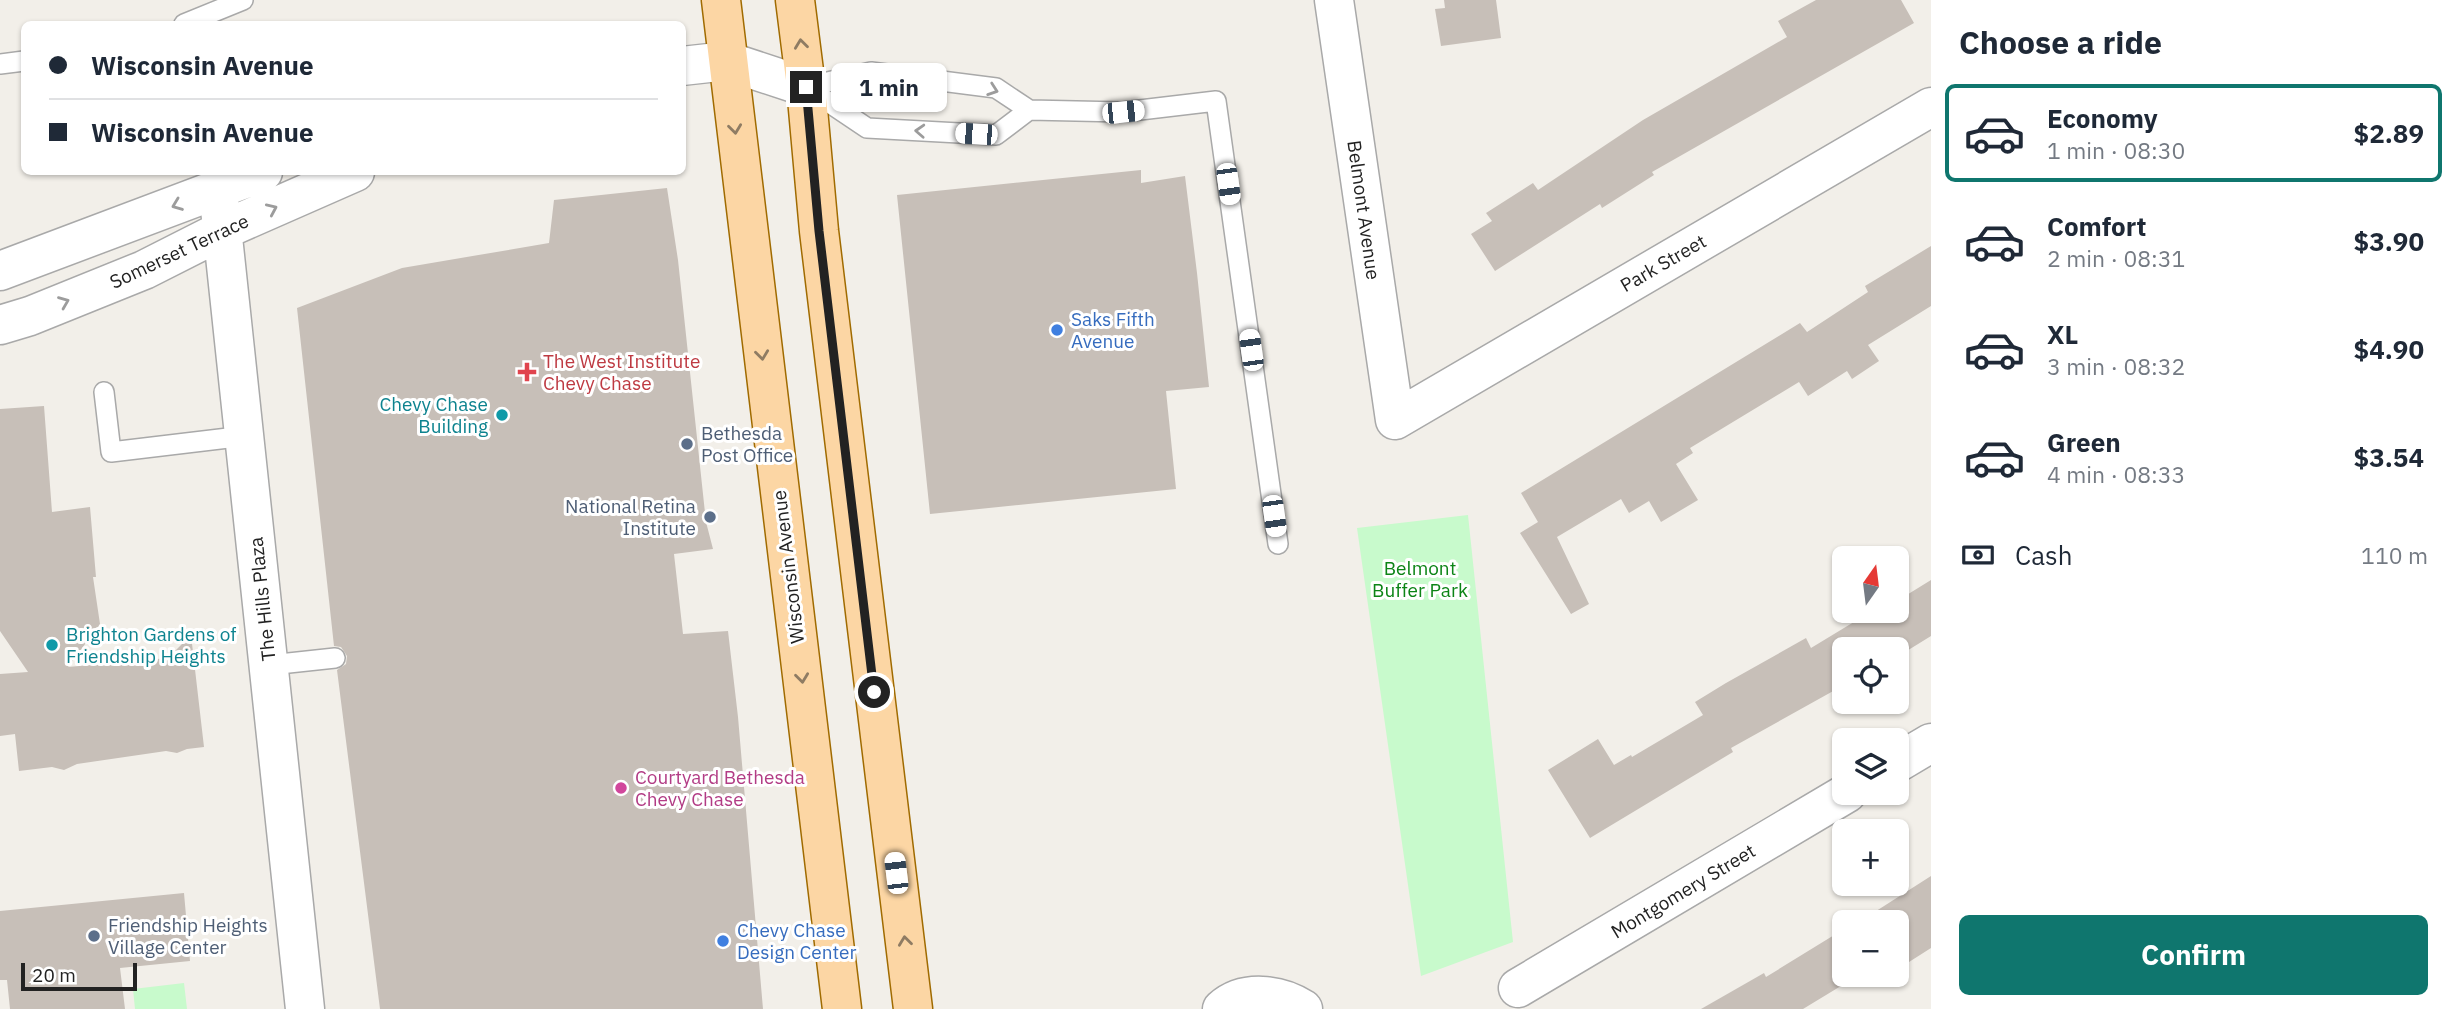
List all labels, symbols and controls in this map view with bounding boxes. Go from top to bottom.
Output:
text: Choose a ride [1959,21,2162,63]
one-way arrow [793,38,808,49]
text: Wisconsin Avenue [91,48,314,82]
callout: 1 min [830,62,946,112]
route end [790,71,822,103]
text: 1 min [859,72,919,102]
one-way arrow [987,82,999,96]
car [1102,99,1145,125]
text: Economy [2047,101,2158,135]
icon: car [1963,102,2026,165]
text: Wisconsin Avenue [91,115,314,149]
text: $2.89 [2354,116,2424,150]
car [955,122,998,146]
one-way arrow [914,123,925,138]
one-way arrow [727,124,742,135]
text: 1 min · 08:30 [2047,135,2185,165]
street label: Belmont Avenue [1342,139,1386,281]
car [1215,162,1242,206]
one-way arrow [171,197,183,211]
one-way arrow [264,203,277,217]
street label: Somerset Terrace [106,208,252,294]
text: Comfort [2047,209,2146,243]
icon: car [1963,210,2026,273]
text: $3.90 [2354,224,2424,258]
street label: Park Street [1616,229,1710,297]
text: 2 min · 08:31 [2047,243,2185,273]
one-way arrow [57,296,70,310]
place label: Saks Fifth Avenue [1071,307,1155,353]
text: XL [2047,317,2078,351]
icon: car [1963,318,2026,381]
marker: Saks Fifth Avenue [1049,322,1065,338]
car [1238,328,1265,372]
text: $4.90 [2354,332,2424,366]
place label: The West Institute Chevy Chase [543,349,700,395]
one-way arrow [755,349,770,361]
text: 3 min · 08:32 [2047,351,2185,381]
marker: The West Institute Chevy Chase [517,362,537,382]
place label: Chevy Chase Building [379,392,488,438]
marker: Chevy Chase Building [494,407,510,423]
place label: Bethesda Post Office [701,421,793,467]
text: Green [2047,425,2121,459]
icon: car [1963,426,2026,489]
marker: Bethesda Post Office [679,436,695,452]
text: $3.54 [2354,440,2424,474]
text: 4 min · 08:33 [2047,459,2185,489]
street label: Wisconsin Avenue [767,489,809,645]
place label: National Retina Institute [565,494,696,540]
car [1261,494,1288,538]
marker: National Retina Institute [702,509,718,525]
street label: The Hills Plaza [244,536,280,662]
icon: cash [1959,536,1997,574]
text: Cash [2015,538,2072,572]
text: 110 m [2361,540,2428,570]
north arrow [1832,546,1909,623]
map controls [1832,546,1909,987]
park label: Belmont Buffer Park [1372,556,1468,602]
place label: Brighton Gardens of Friendship Heights [66,622,236,668]
marker: Brighton Gardens of Friendship Heights [44,637,60,653]
button: locate [1832,637,1909,714]
one-way arrow [794,672,809,684]
route start [858,676,890,708]
button: layers [1832,728,1909,805]
place label: Courtyard Bethesda Chevy Chase [635,765,805,811]
marker: Courtyard Bethesda Chevy Chase [613,780,629,796]
button: + [1832,819,1909,896]
street label: Montgomery Street [1606,838,1760,944]
car [884,851,909,895]
button: − [1832,910,1909,987]
place label: Friendship Heights Village Center [108,913,268,959]
button: Confirm [1959,915,2428,995]
place label: Chevy Chase Design Center [737,918,857,964]
marker: Friendship Heights Village Center [86,928,102,944]
marker: Chevy Chase Design Center [715,933,731,949]
one-way arrow [897,935,912,947]
scale bar [21,960,136,992]
text: 20 m [32,963,76,987]

